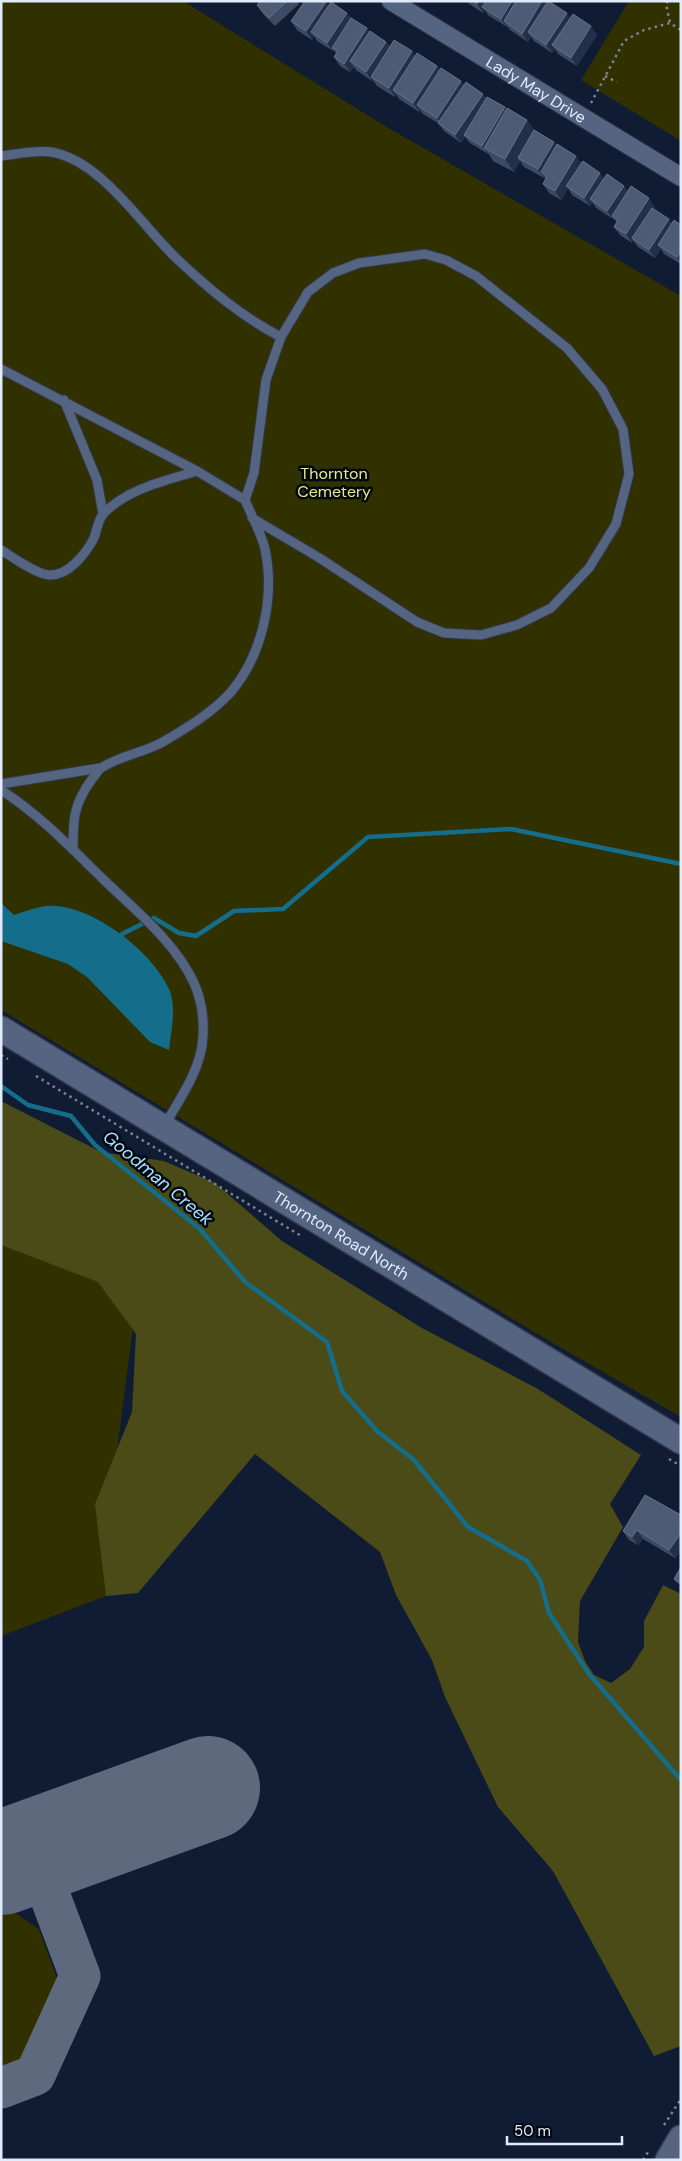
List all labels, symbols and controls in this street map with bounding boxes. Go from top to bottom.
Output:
street label: Lady May Drive [482,51,590,128]
park label: Thornton Cemetery [297,463,371,502]
water label: Goodman Creek [98,1125,219,1232]
street label: Thornton Road North [269,1186,413,1285]
scale bar [507,2114,622,2146]
text: 50 m [514,2121,551,2141]

